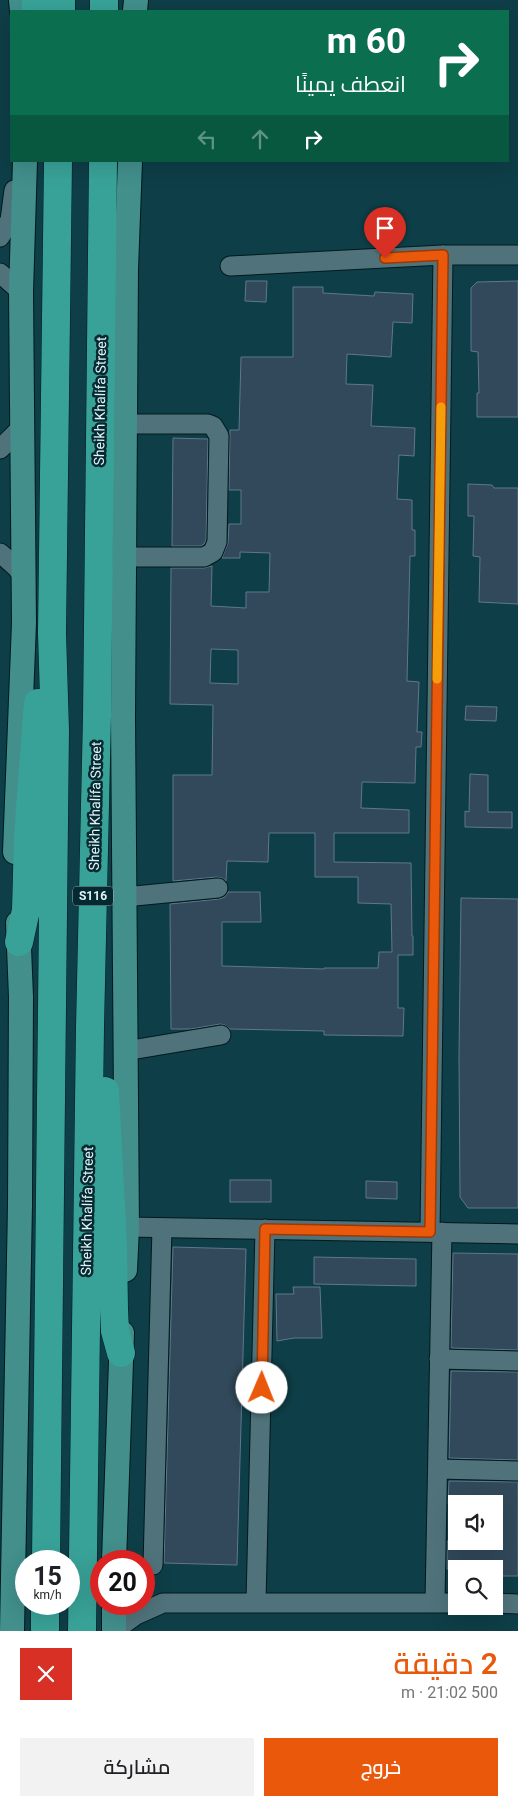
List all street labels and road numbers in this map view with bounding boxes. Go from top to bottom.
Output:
street label: Sheikh Khalifa Street [91,336,109,466]
street label: Sheikh Khalifa Street [86,741,104,871]
road number: S116 [73,886,113,906]
street label: Sheikh Khalifa Street [78,1146,96,1276]

